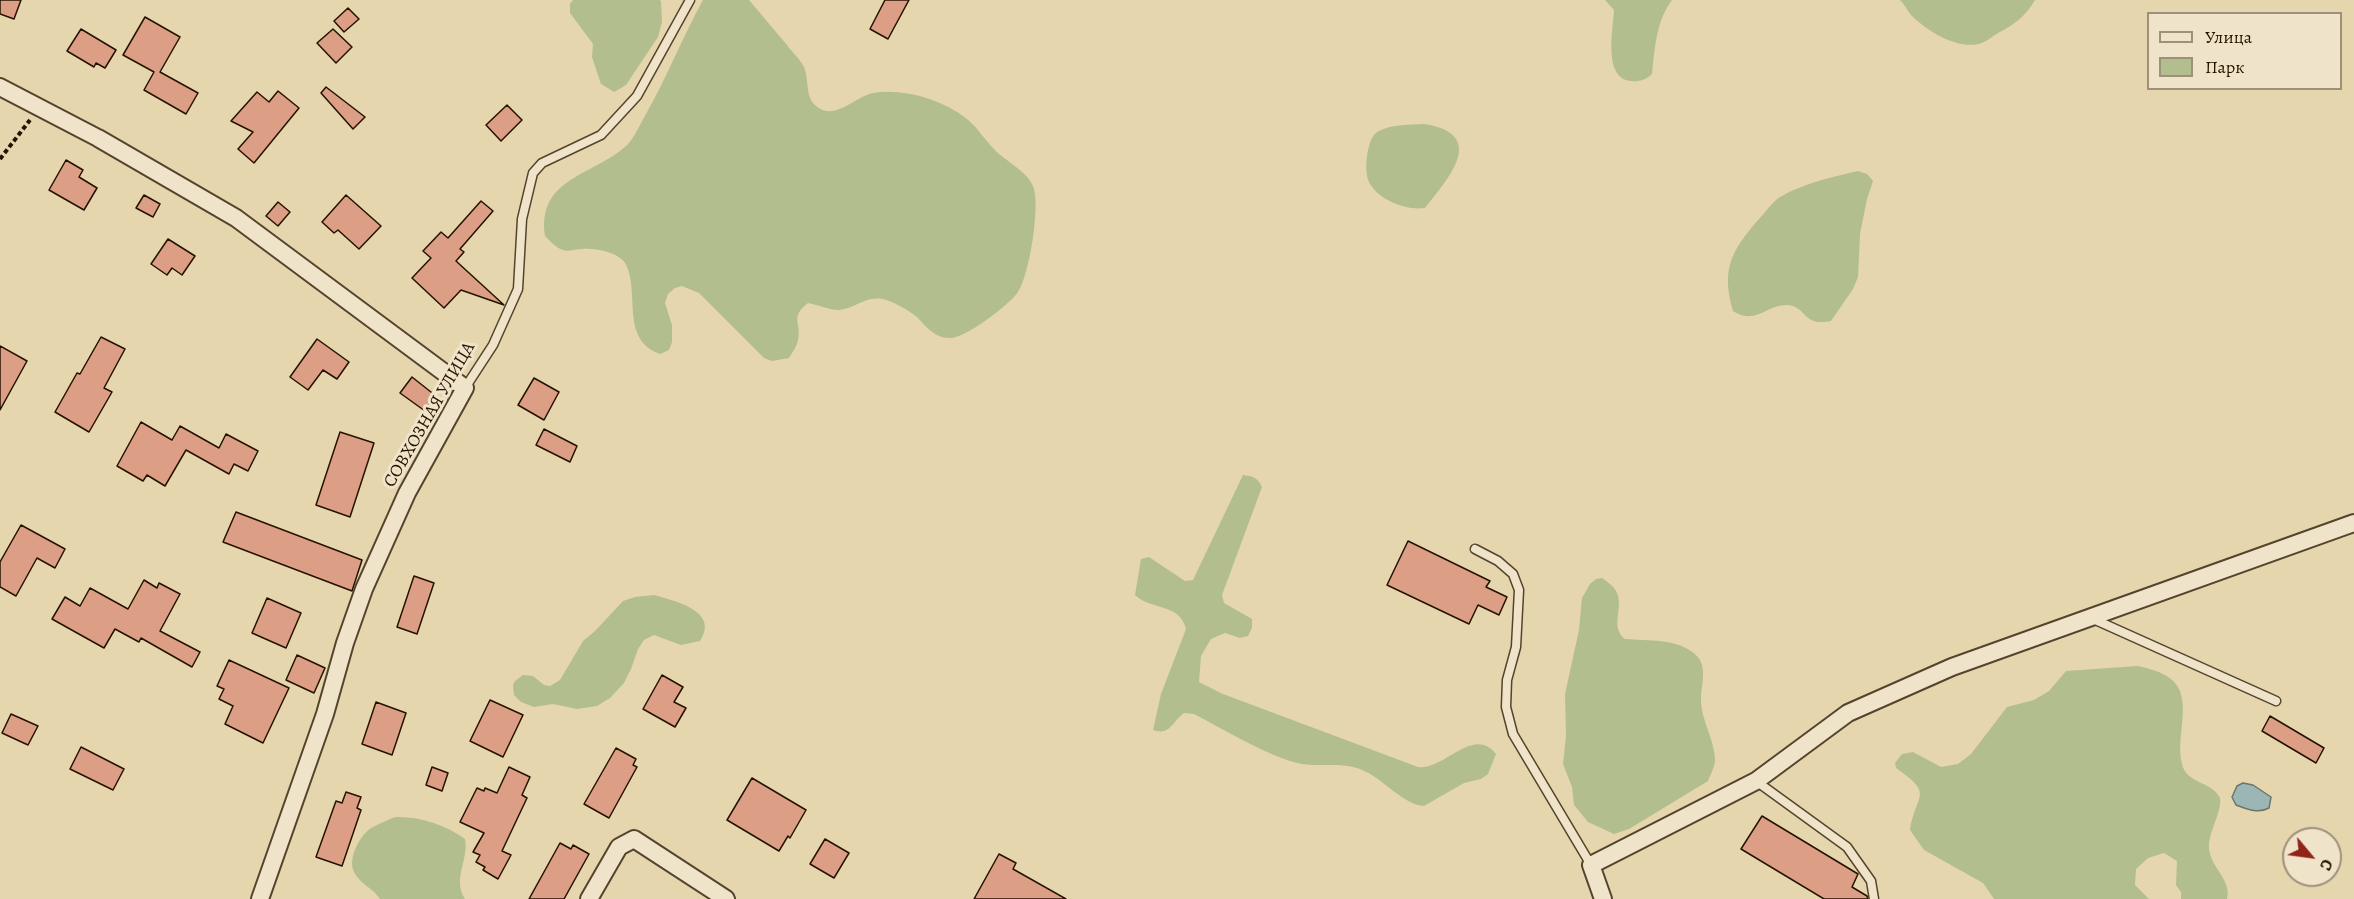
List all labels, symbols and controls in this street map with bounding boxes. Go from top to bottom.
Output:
legend [2147,12,2342,90]
text: Улица [2205,25,2252,49]
text: Парк [2205,55,2245,79]
street label: СОВХОЗНАЯ УЛИЦА [380,339,480,491]
north arrow [2282,827,2342,887]
text: С [2314,855,2338,874]

